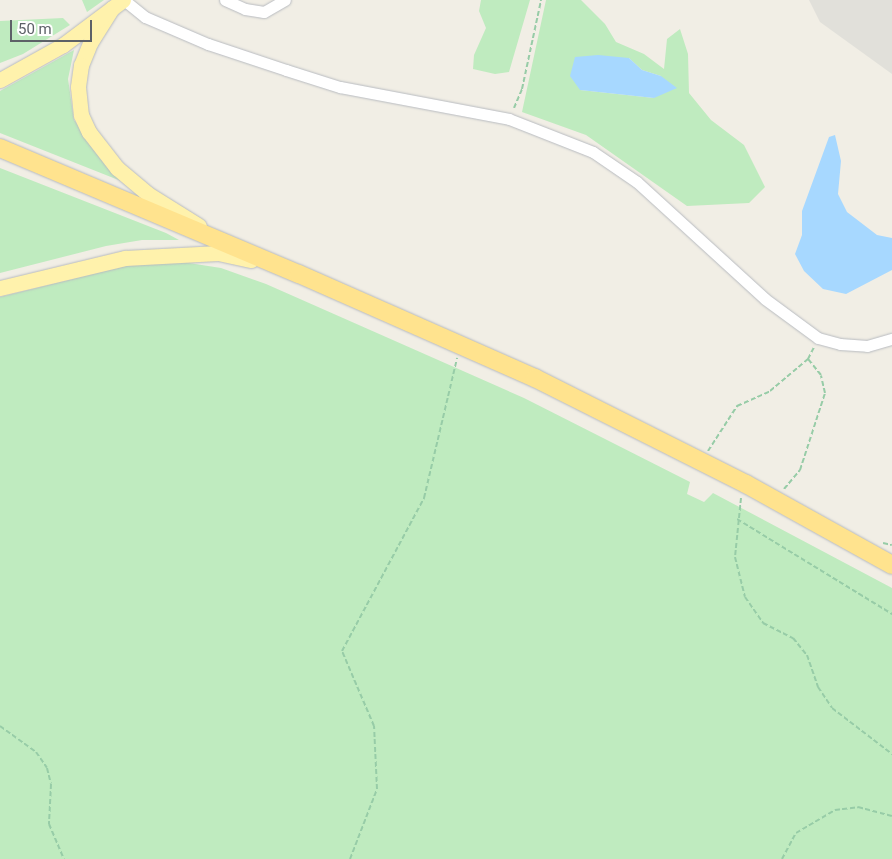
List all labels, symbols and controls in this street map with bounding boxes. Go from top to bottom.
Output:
scale bar [12,10,95,42]
text: 50 m [18,20,52,38]

